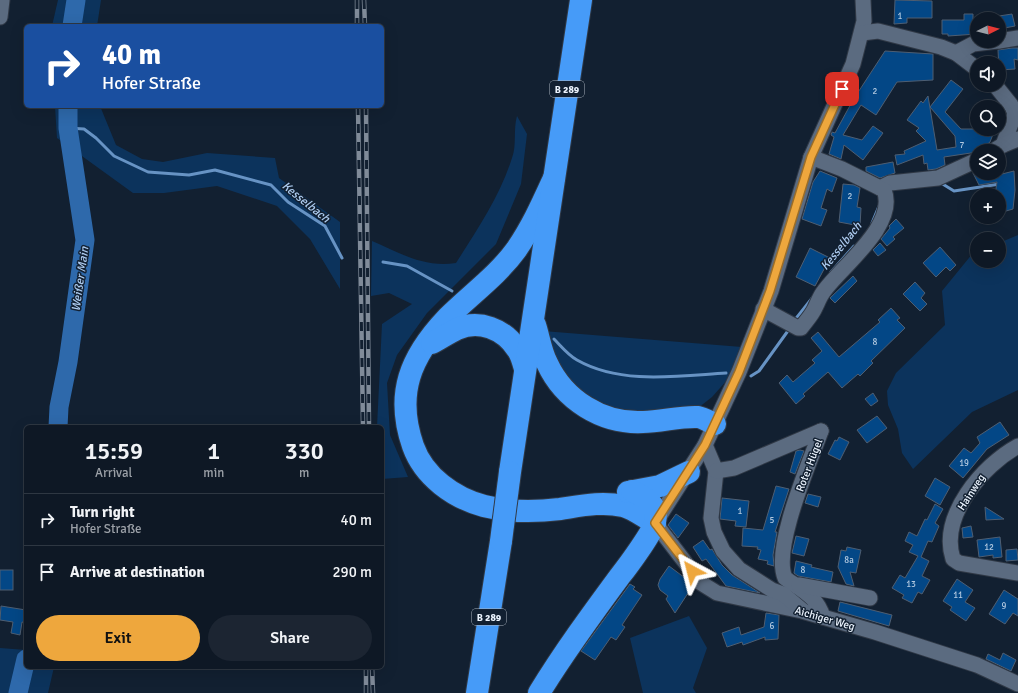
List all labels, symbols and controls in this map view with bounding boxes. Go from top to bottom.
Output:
house number: 1 [898,11,903,22]
north arrow [970,12,1006,48]
map controls [970,12,1006,268]
text: 40 m [102,38,161,72]
icon: right [36,40,88,92]
button: sound [970,56,1006,92]
text: Hofer Straße [102,72,201,94]
pin [825,72,859,106]
icon: arrive [831,78,853,100]
road number: B 289 [550,81,584,97]
house number: 2 [873,86,878,97]
button: search [970,100,1006,136]
house number: 7 [960,140,965,151]
button: layers [970,144,1006,180]
water label: Kesselbach [279,178,333,227]
button: + [970,188,1006,224]
house number: 2 [848,191,853,202]
water label: Kesselbach [817,219,866,273]
button: − [970,232,1006,268]
water label: Weißer Main [69,245,93,312]
house number: 8 [873,337,878,348]
text: 15:59 [84,436,143,466]
text: 1 [207,436,220,466]
text: 330 [285,436,324,466]
street label: Roter Hügel [793,437,826,494]
house number: 19 [959,458,969,469]
text: Arrival [95,465,132,481]
text: min [203,465,224,481]
text: m [299,465,309,481]
street label: Hainweg [955,471,988,513]
text: Turn right [70,503,135,521]
house number: 1 [738,506,743,517]
icon: right [36,509,58,531]
text: 40 m [341,511,372,529]
house number: 5 [770,515,775,526]
text: Hofer Straße [70,521,142,537]
house number: 12 [984,542,994,553]
position arrow [671,550,713,592]
house number: 8a [844,555,854,566]
icon: arrive [36,561,58,583]
text: Arrive at destination [70,563,205,581]
text: 290 m [332,563,372,581]
house number: 8 [801,565,806,576]
house number: 13 [906,579,916,590]
house number: 11 [953,590,963,601]
house number: 9 [1002,601,1007,612]
street label: Aichiger Weg [793,604,857,633]
road number: B 289 [472,609,506,625]
button: Exit [36,615,200,661]
button: Share [208,615,372,661]
house number: 6 [770,621,775,632]

